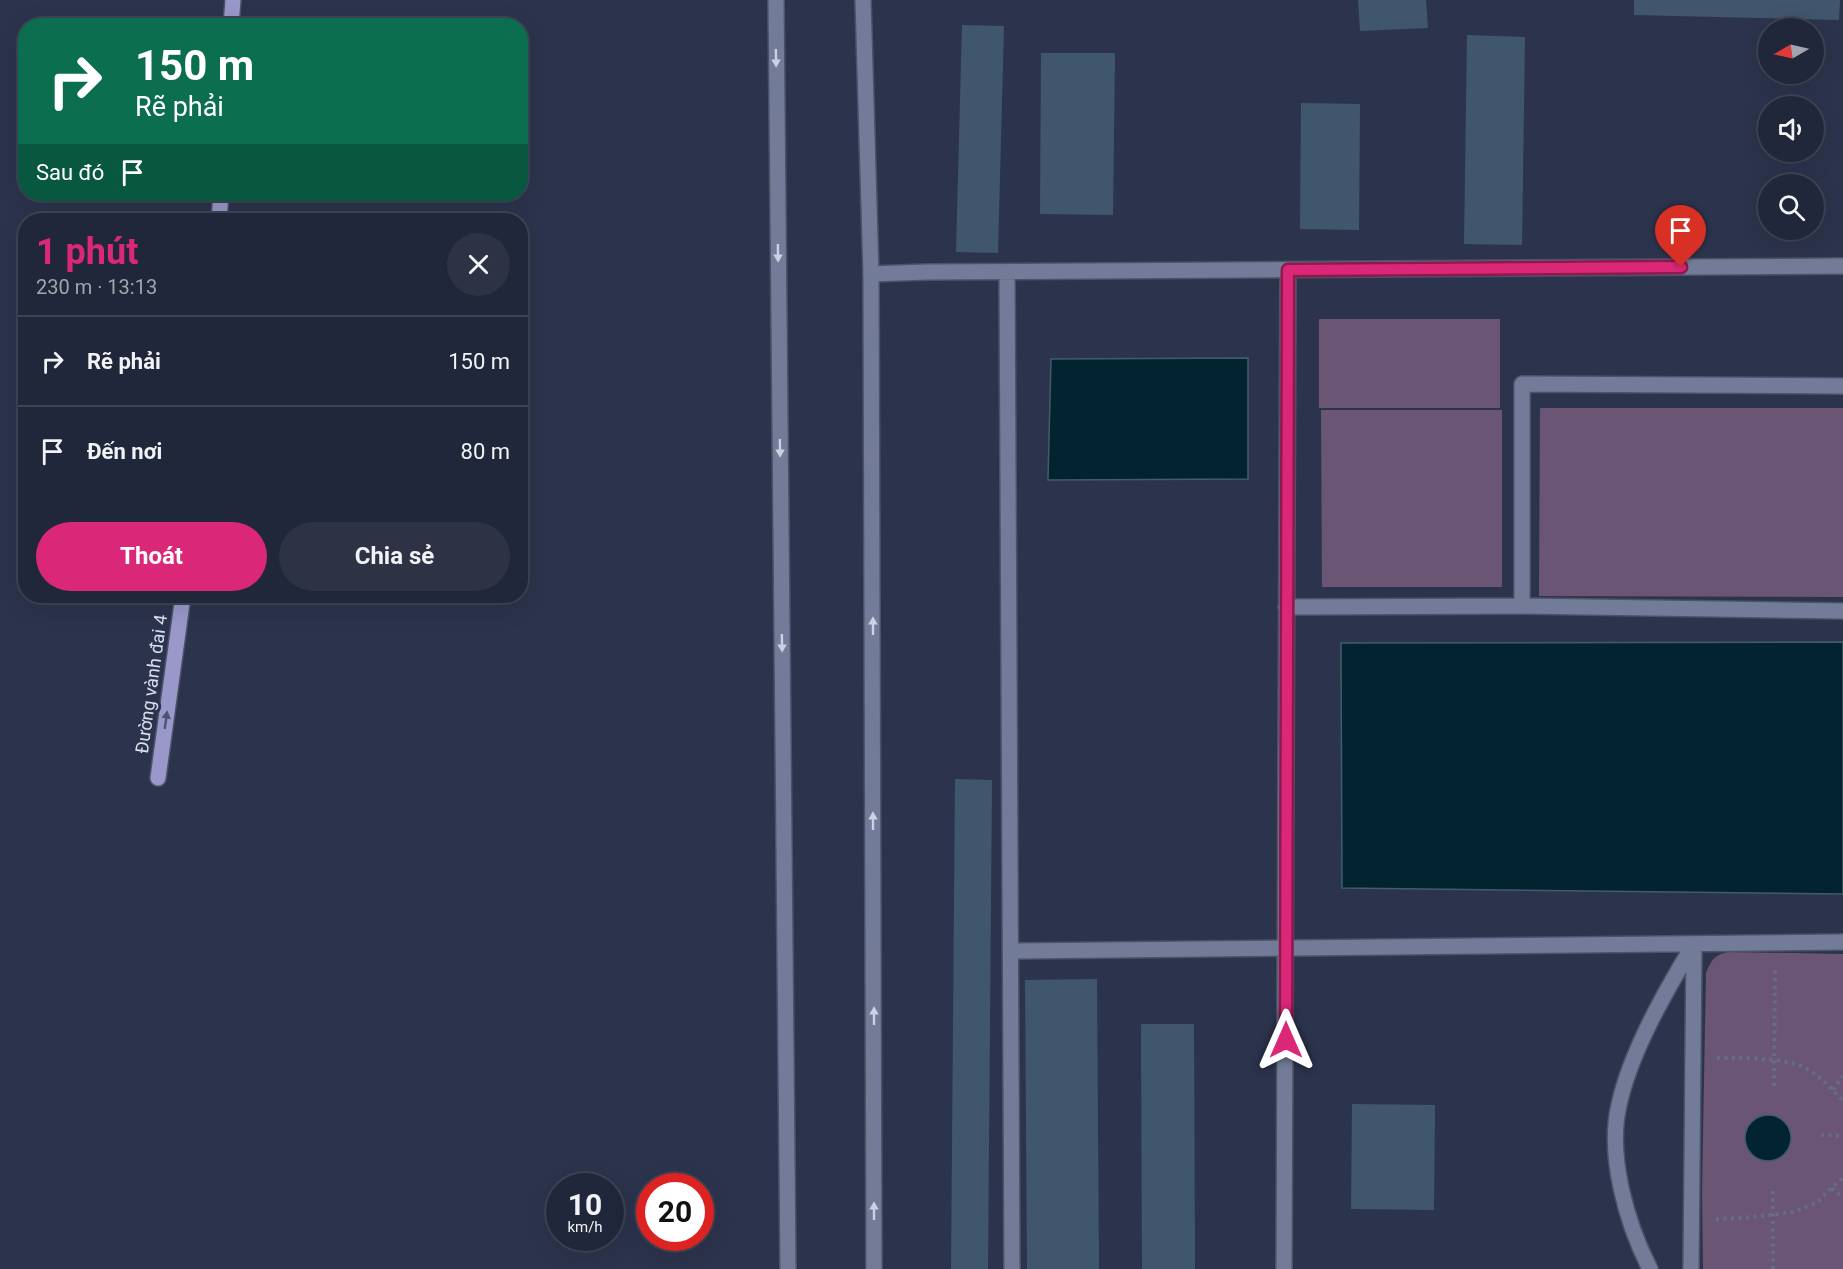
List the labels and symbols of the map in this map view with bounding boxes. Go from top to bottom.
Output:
north arrow [1758,18,1824,84]
one-way arrow [771,49,781,68]
pin [1655,205,1706,267]
one-way arrow [773,244,783,263]
one-way arrow [775,439,785,458]
street label: Đường vành đai 4 [131,613,171,755]
one-way arrow [868,616,877,635]
one-way arrow [777,634,787,653]
one-way arrow [161,710,170,729]
one-way arrow [868,811,878,830]
one-way arrow [869,1006,879,1025]
position arrow [1254,1008,1318,1072]
speed limit sign: 20 [636,1173,714,1251]
one-way arrow [869,1201,879,1220]

